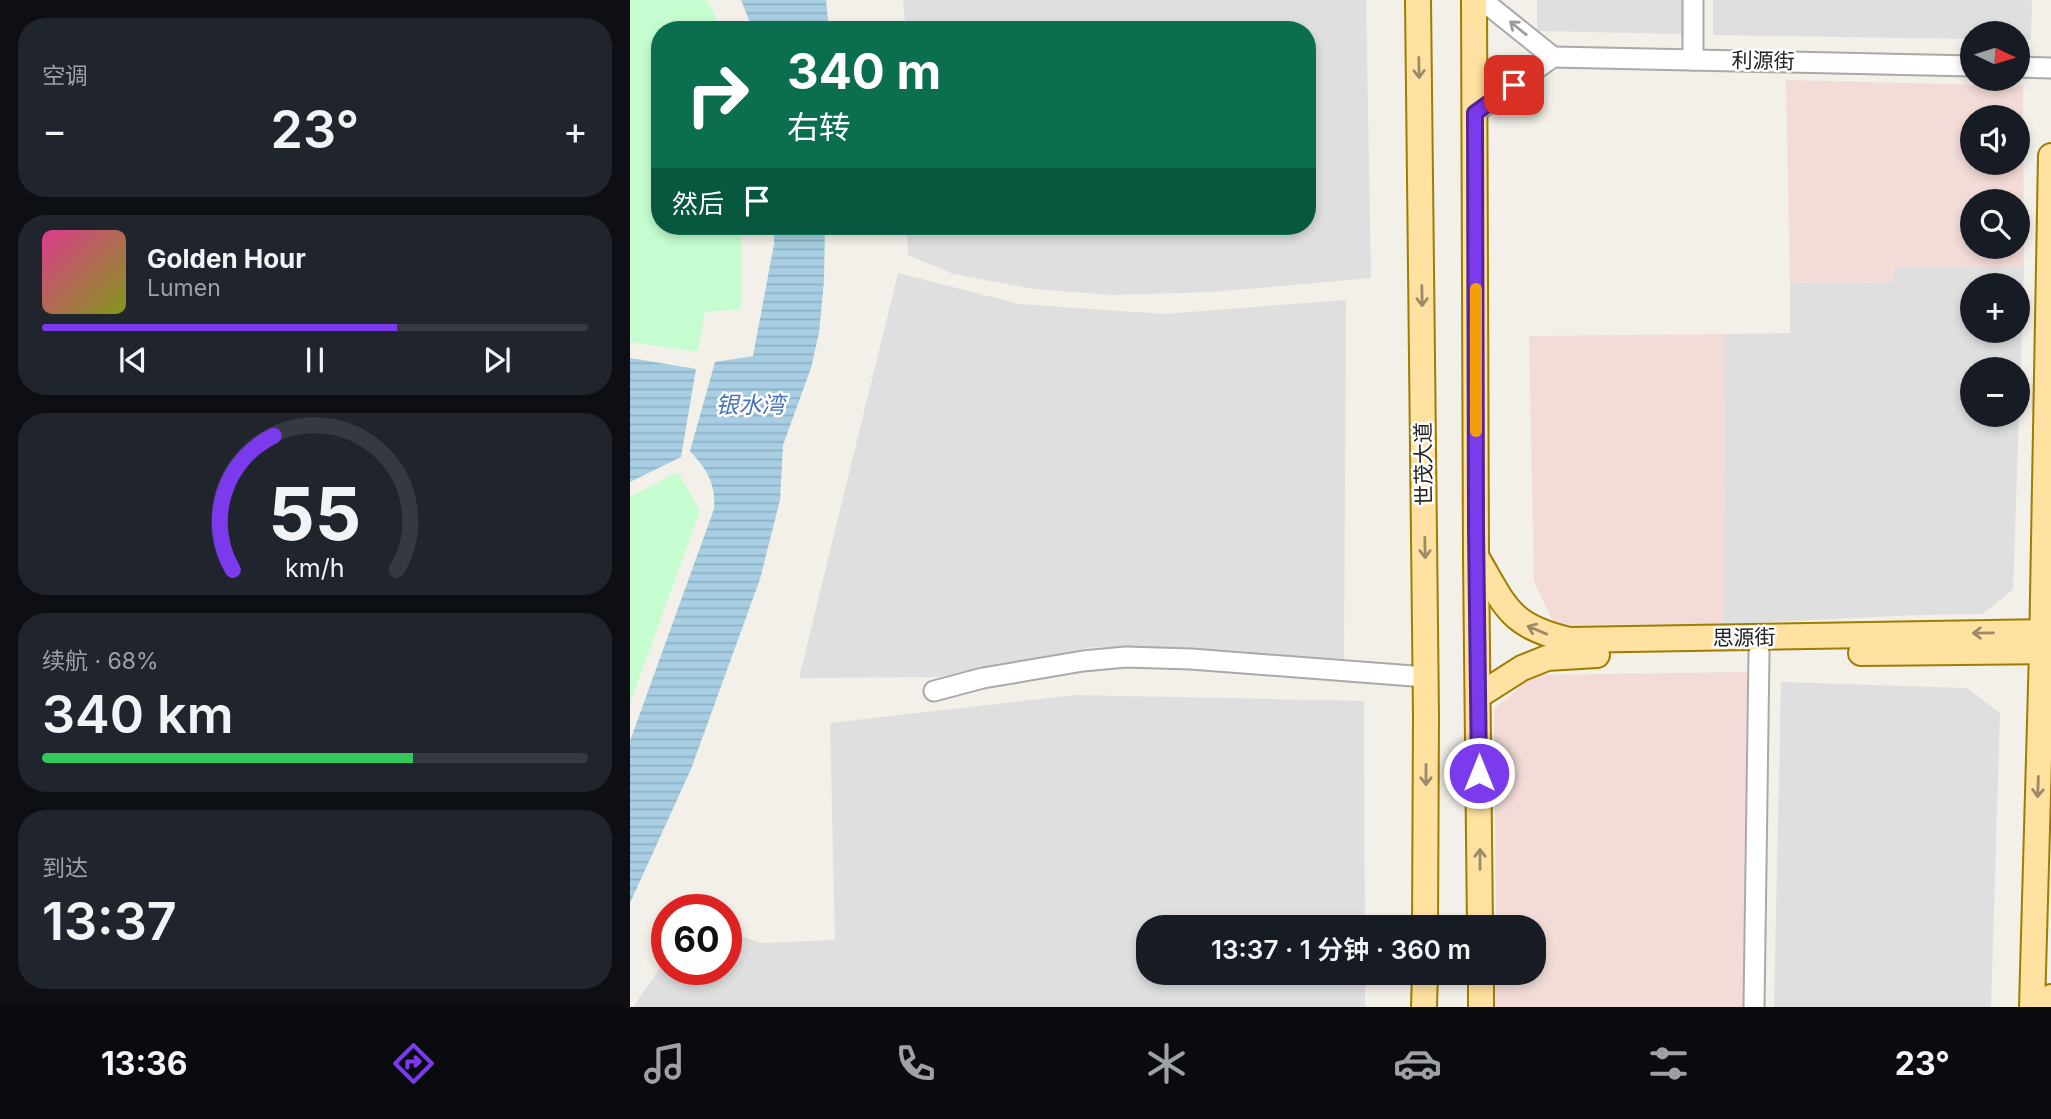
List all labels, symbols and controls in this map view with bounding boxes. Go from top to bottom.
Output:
one-way arrow [1509,21,1527,36]
north arrow [1960,21,2030,91]
map controls [1960,21,2030,427]
text: 340 m [787,42,941,101]
street label: 利源街 [1731,47,1795,74]
icon: right [672,49,763,140]
pin [1484,55,1544,115]
one-way arrow [1412,56,1426,79]
text: 空调 [42,62,88,90]
icon: arrive [1495,66,1533,104]
text: 23° [271,98,359,161]
button: sound [1960,105,2030,175]
text: − [42,107,67,153]
text: + [563,107,588,153]
text: 右转 [787,108,851,147]
icon: arrive [738,182,776,220]
text: 然后 [672,188,724,219]
button: search [1960,189,2030,259]
text: Golden Hour [147,243,306,274]
button: + [1960,273,2030,343]
text: Lumen [147,274,221,302]
one-way arrow [1415,284,1429,307]
icon: previous [114,341,152,379]
icon: pause [296,341,334,379]
icon: next [478,341,516,379]
button: − [1960,357,2030,427]
water label: 银水湾 [716,391,789,419]
street label: 世茂大道 [1410,422,1437,506]
text: 55 [268,469,362,558]
one-way arrow [1418,536,1431,559]
text: km/h [285,552,345,582]
one-way arrow [1526,622,1548,635]
street label: 思源街 [1712,624,1776,651]
one-way arrow [1972,627,1995,640]
text: 续航 · 68% [42,647,159,675]
text: 340 km [42,683,234,746]
position arrow [1442,736,1516,810]
one-way arrow [1419,763,1433,786]
one-way arrow [2032,776,2045,799]
one-way arrow [1473,848,1487,871]
text: 到达 [42,854,88,882]
text: 13:37 [42,890,177,953]
speed limit sign: 60 [651,894,742,985]
text: 13:37 · 1 分钟 · 360 m [1211,934,1471,965]
icon: directions [389,1039,438,1088]
icon: music [640,1039,689,1088]
icon: phone [891,1039,940,1088]
icon: climate [1142,1039,1191,1088]
icon: car [1393,1039,1442,1088]
icon: filters [1644,1039,1693,1088]
text: 13:36 [101,1044,188,1083]
text: 23° [1895,1044,1950,1083]

